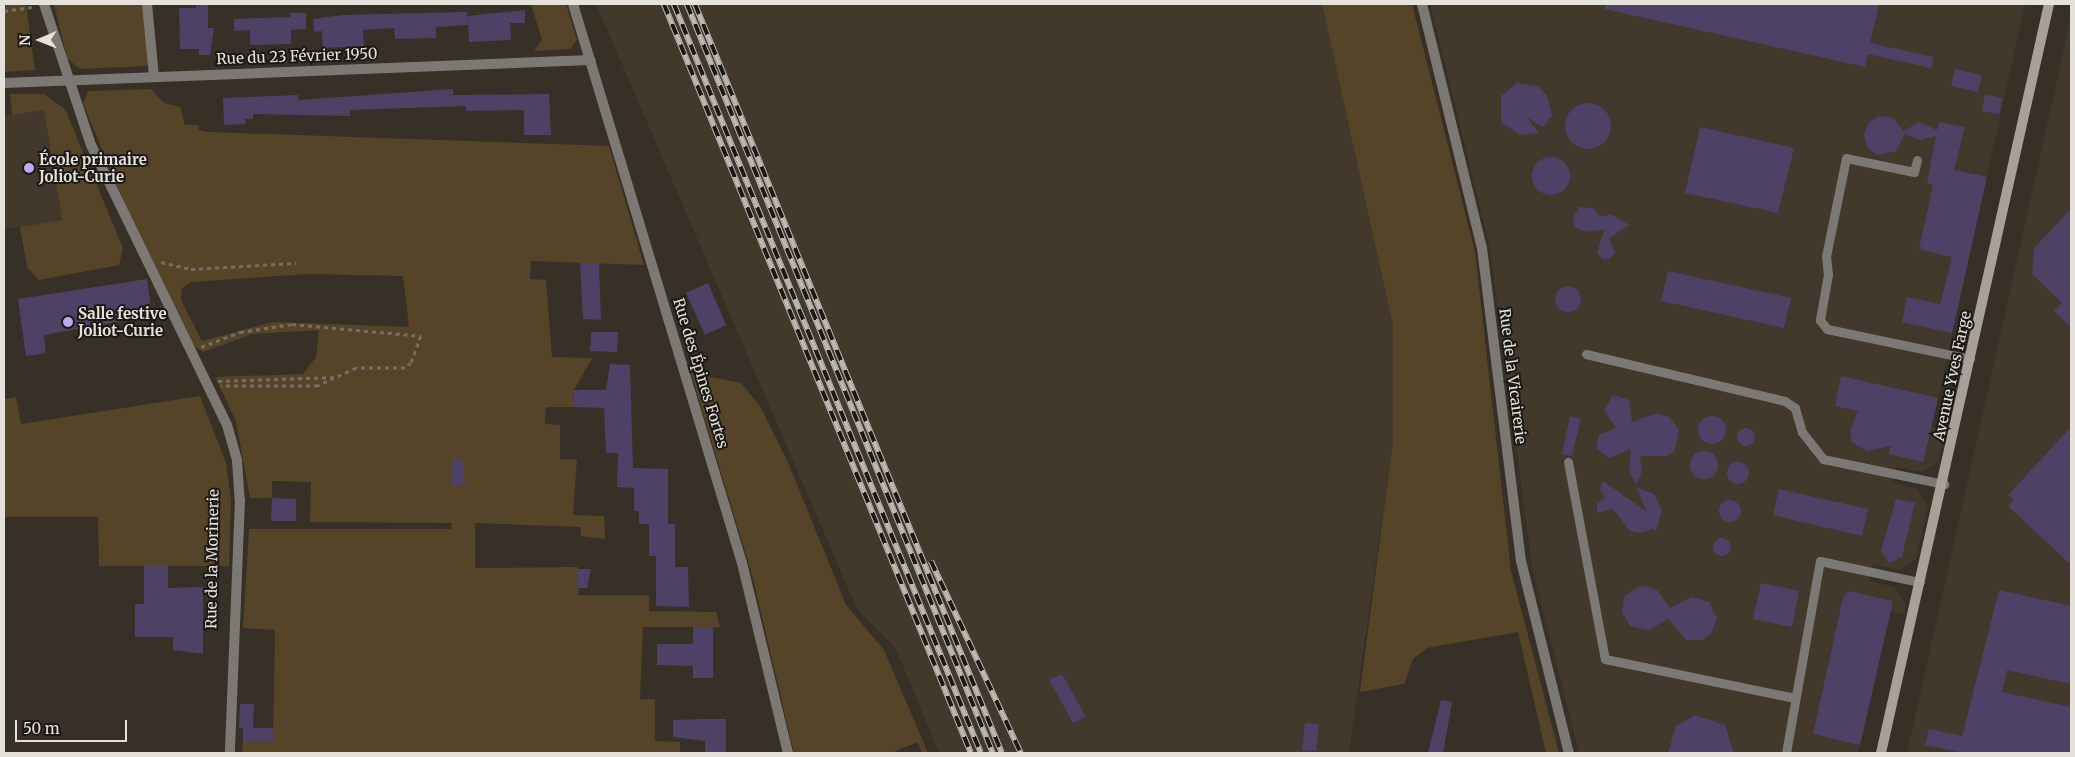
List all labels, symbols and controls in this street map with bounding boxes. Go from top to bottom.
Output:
north arrow [15,15,65,65]
text: N [16,35,34,46]
street label: Rue du 23 Février 1950 [216,44,378,68]
place label: École primaire Joliot-Curie [39,150,147,185]
marker: École primaire Joliot-Curie [23,162,35,174]
street label: Rue des Épines Fortes [670,296,732,450]
place label: Salle festive Joliot-Curie [78,304,167,339]
street label: Rue de la Vicairerie [1496,307,1530,445]
street label: Avenue Yves Farge [1929,309,1975,443]
marker: Salle festive Joliot-Curie [62,316,74,328]
street label: Rue de la Morinerie [202,489,222,629]
scale bar [18,710,130,742]
text: 50 m [23,719,60,738]

